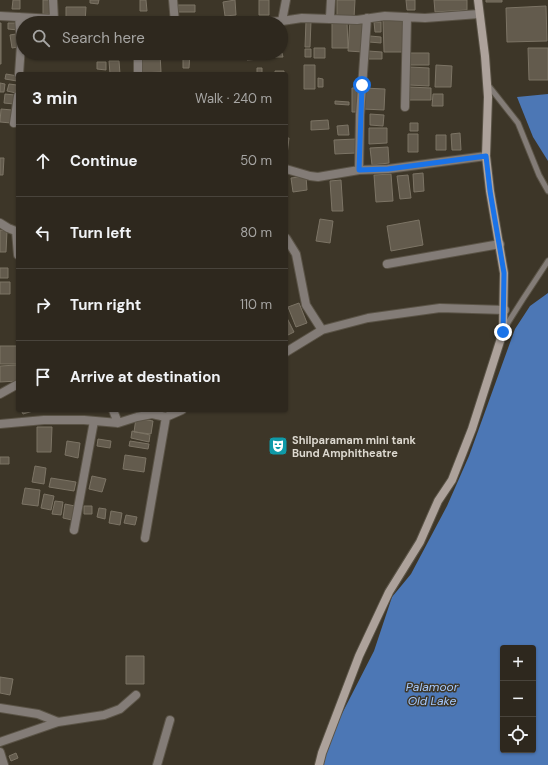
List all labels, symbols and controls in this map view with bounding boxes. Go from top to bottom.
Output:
search box [16,16,288,60]
icon: search [30,27,52,49]
text: Search here [62,28,145,48]
route start [353,76,371,94]
text: 3 min [32,87,77,109]
text: Walk · 240 m [195,90,272,107]
icon: ahead [32,150,54,172]
text: Continue [70,151,138,171]
text: 50 m [240,152,272,169]
icon: left [32,222,54,244]
text: Turn left [70,223,131,243]
text: 80 m [240,224,272,241]
icon: right [32,294,54,316]
text: Turn right [70,295,141,315]
text: 110 m [240,296,272,313]
route end [494,323,512,341]
icon: arrive [32,366,54,388]
text: Arrive at destination [70,367,221,387]
place label: Shilparamam mini tank Bund Amphitheatre [292,433,416,460]
theatre icon: Shilparamam mini tank Bund Amphitheatre [267,435,289,457]
map controls [500,645,536,753]
button: + [500,645,536,681]
water label: Palamoor Old Lake [406,679,459,709]
button: − [500,681,536,717]
button: locate [500,717,536,753]

